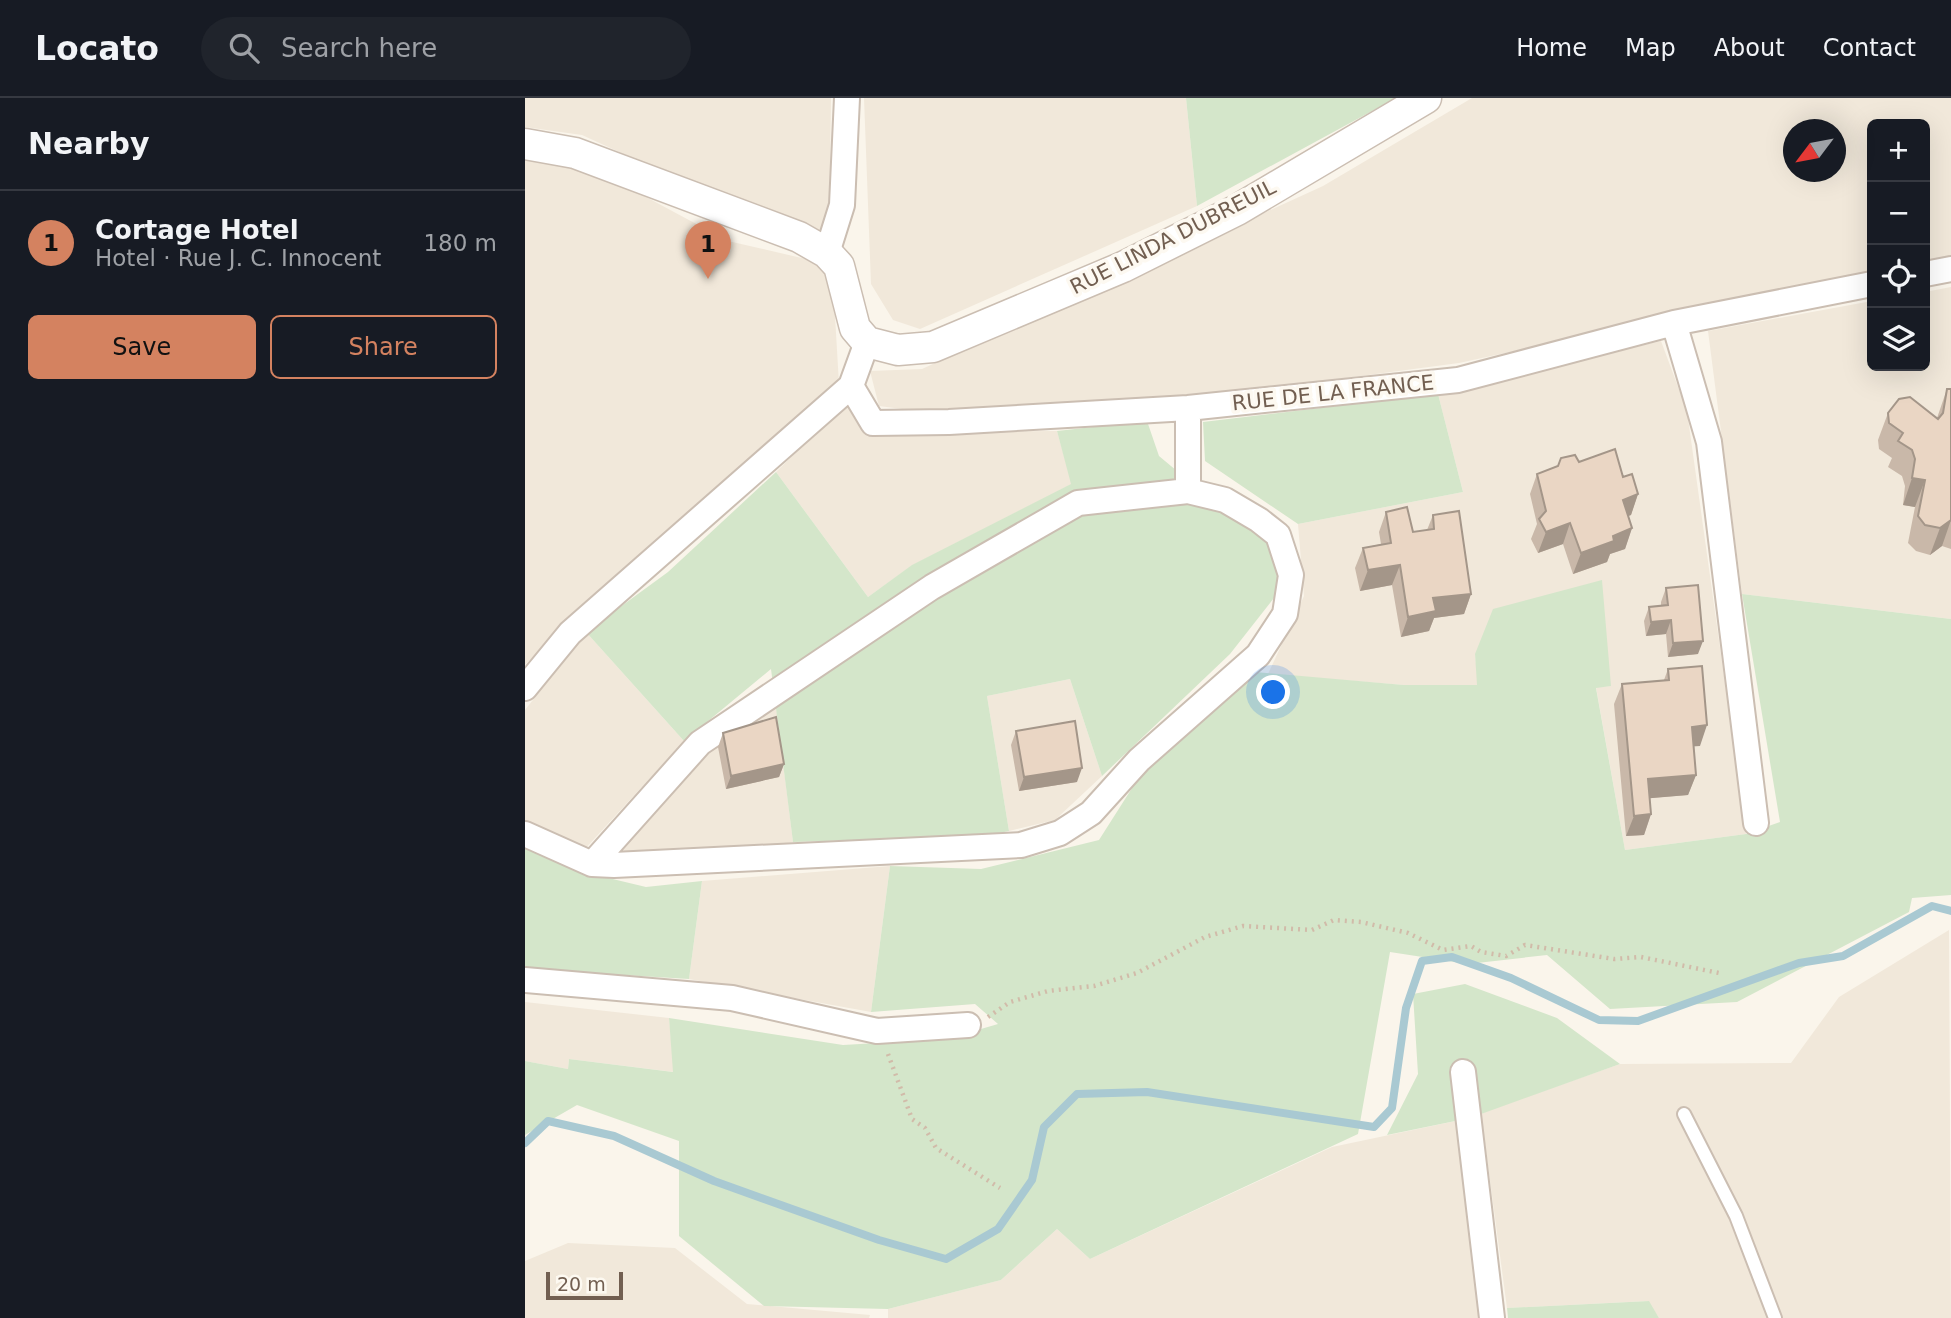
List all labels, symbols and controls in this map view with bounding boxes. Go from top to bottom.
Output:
search box [201,17,691,80]
text: Locato [35,29,159,68]
icon: search [225,29,263,67]
text: Search here [281,33,437,63]
text: Home [1516,34,1587,62]
text: Map [1625,34,1676,62]
text: About [1714,34,1785,62]
text: Contact [1823,34,1916,62]
north arrow [1783,119,1846,182]
map controls [1867,119,1930,371]
button: + [1867,119,1930,182]
text: Nearby [28,126,150,161]
street label: RUE LINDA DUBREUIL [1066,175,1280,299]
button: − [1867,182,1930,245]
text: Cortage Hotel [95,215,299,245]
pin: 1 [685,221,731,279]
text: 1 [43,230,59,256]
text: 180 m [423,230,497,256]
text: Hotel · Rue J. C. Innocent [95,245,381,271]
button: locate [1867,245,1930,308]
button: layers [1867,308,1930,371]
button: Save [28,315,256,379]
button: Share [270,315,497,379]
street label: RUE DE LA FRANCE [1231,370,1435,416]
your location [1256,675,1290,709]
scale bar [546,1269,623,1301]
text: 20 m [557,1273,606,1295]

